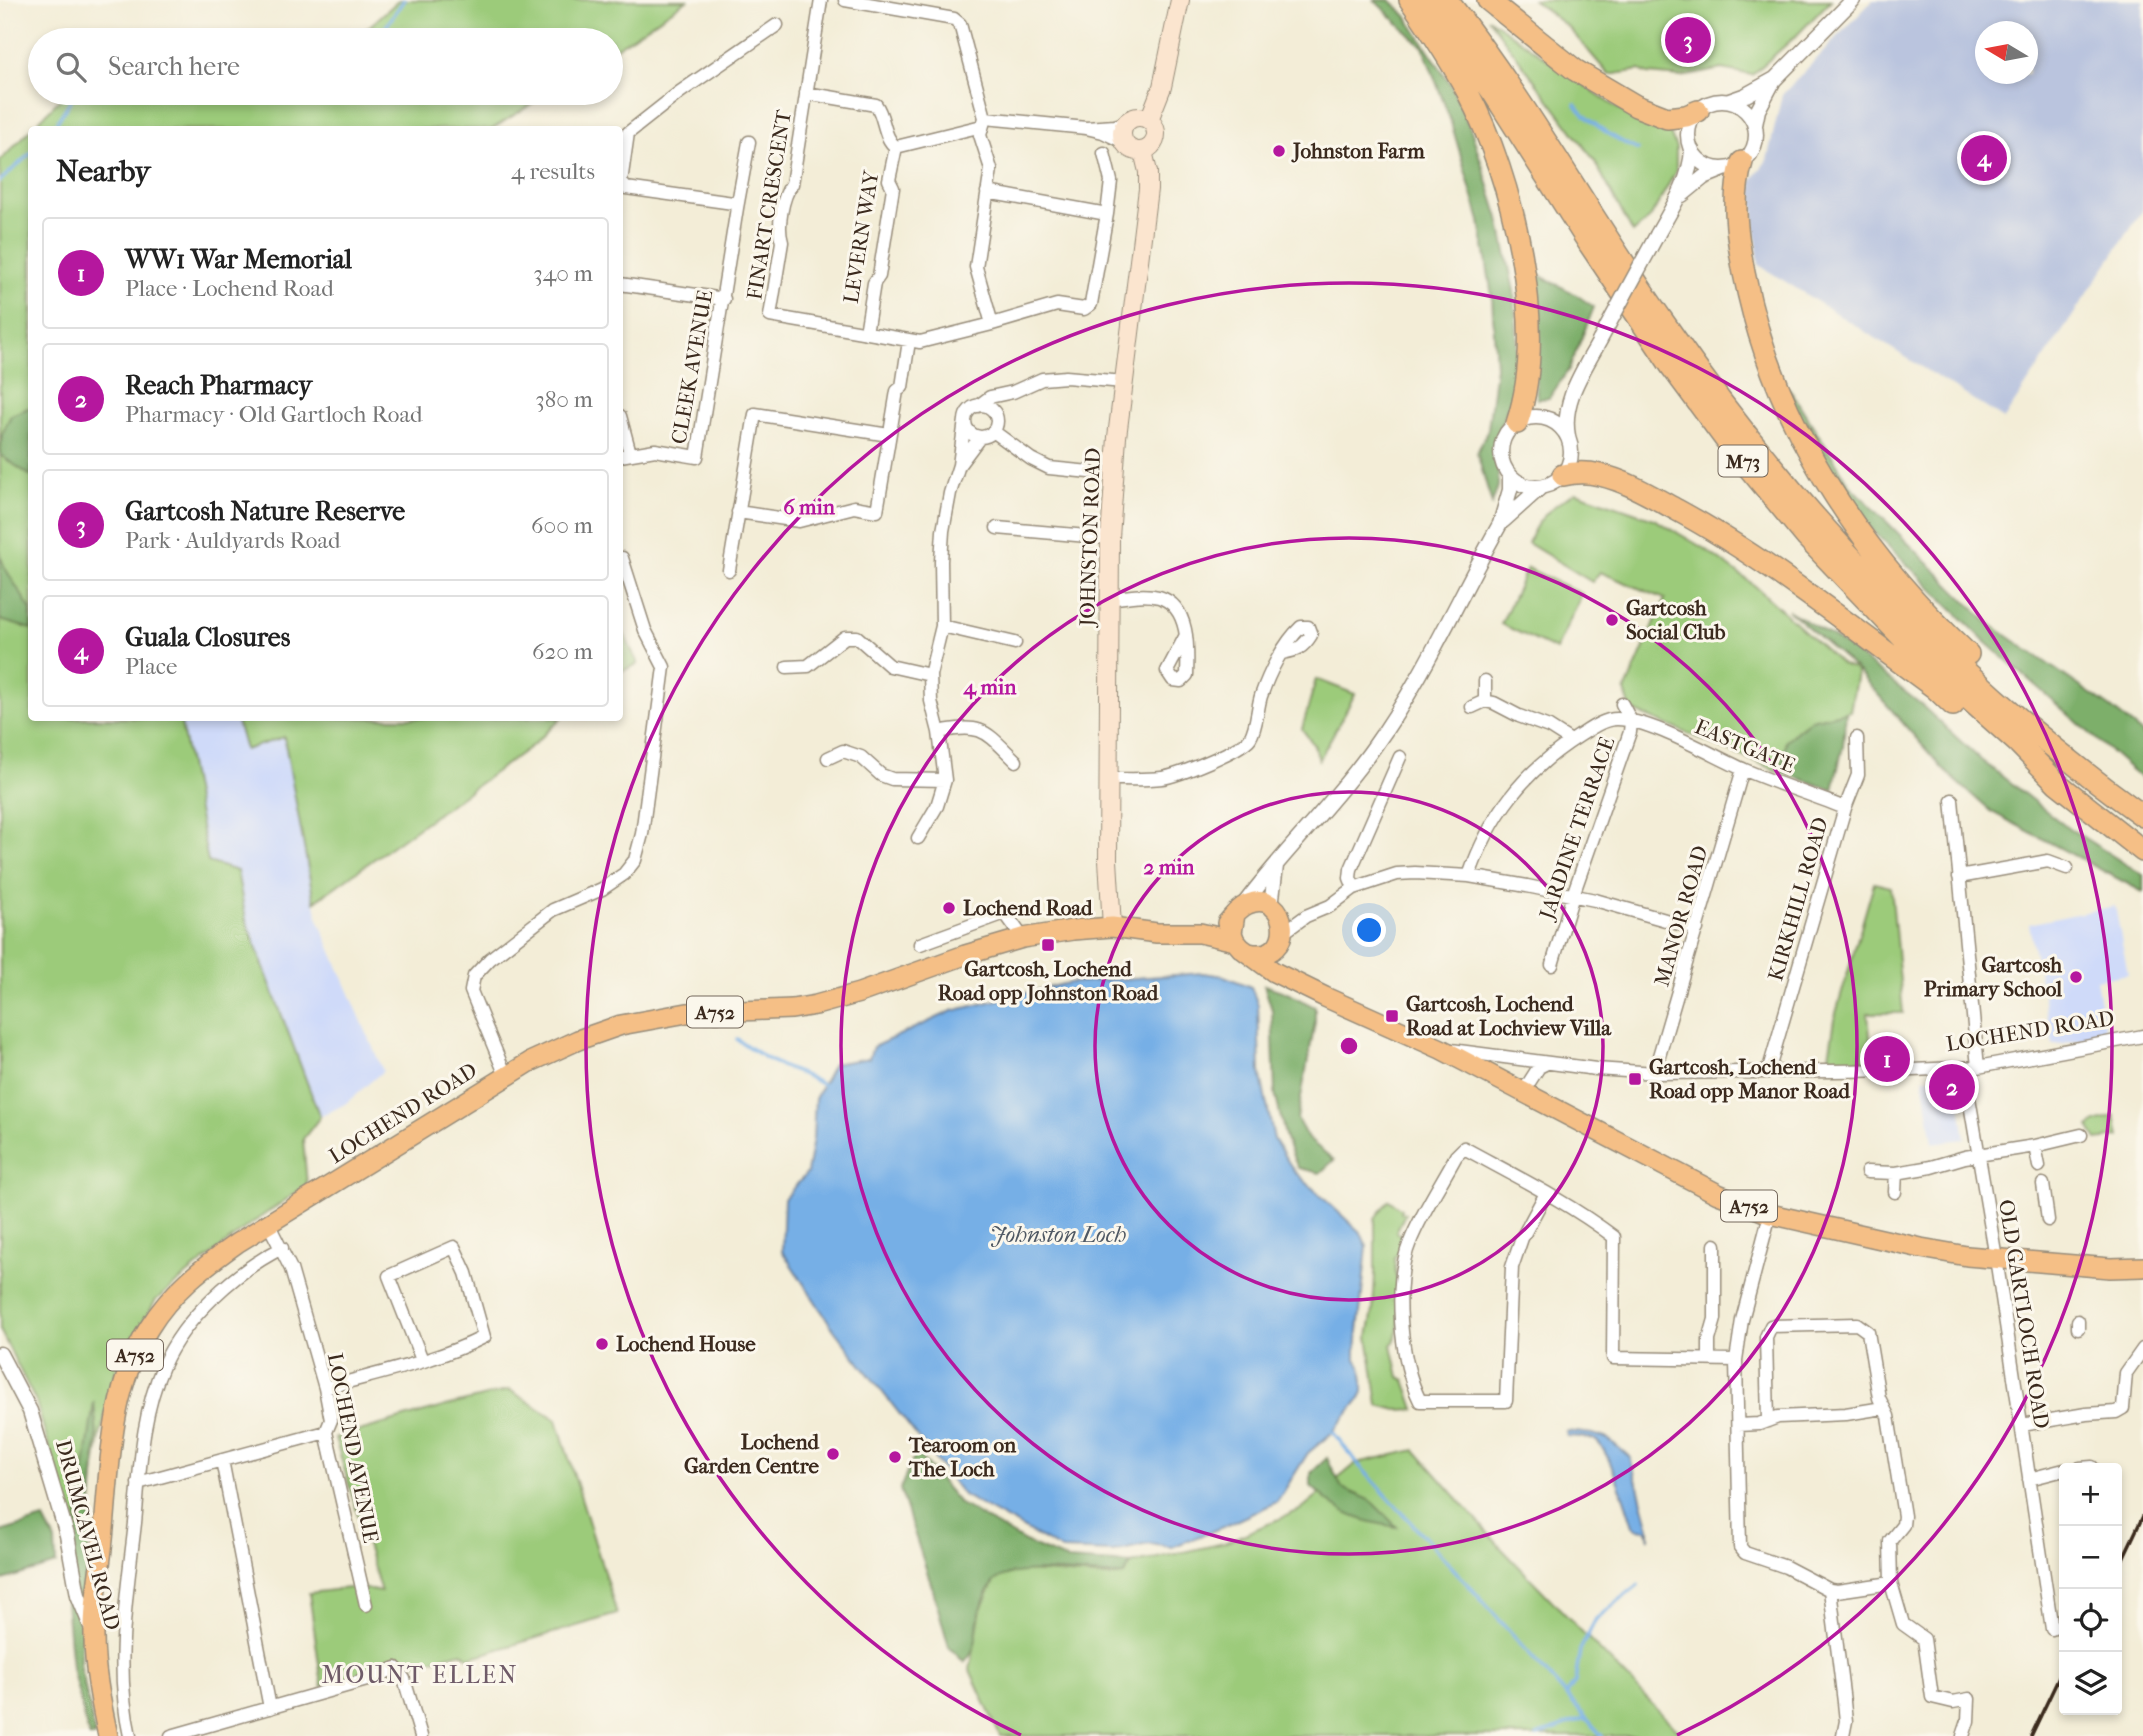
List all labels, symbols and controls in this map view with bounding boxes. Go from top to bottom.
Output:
pin: 3 [1665,14,1711,66]
north arrow [1975,21,2038,84]
search box [28,28,623,105]
icon: search [52,48,90,86]
text: Search here [108,51,240,82]
street label: FINART CRESCENT [742,108,796,302]
pin: 4 [1961,132,2007,184]
place label: Johnston Farm [1291,139,1425,163]
marker: Johnston Farm [1271,143,1287,159]
text: Nearby [56,154,151,189]
text: 4 results [511,158,595,185]
street label: LEVERN WAY [839,168,883,305]
text: WW1 War Memorial [125,244,352,275]
text: 1 [77,260,85,287]
text: 340 m [533,260,593,287]
text: Place · Lochend Road [125,275,334,302]
street label: CLEEK AVENUE [667,288,717,446]
text: Reach Pharmacy [125,370,312,401]
text: 2 [75,386,87,413]
text: 380 m [535,386,593,413]
text: Pharmacy · Old Gartloch Road [125,401,423,428]
road number: M73 [1718,446,1768,476]
street label: JOHNSTON ROAD [1075,447,1105,629]
text: 6 min [783,495,836,519]
text: Gartcosh Nature Reserve [125,496,405,527]
text: 3 [76,512,86,539]
text: 600 m [531,512,593,539]
text: Park · Auldyards Road [125,527,341,554]
place label: Gartcosh Social Club [1626,596,1726,644]
marker: Gartcosh Social Club [1604,612,1620,628]
text: Guala Closures [125,622,290,653]
text: 4 [74,638,88,665]
text: 620 m [532,638,593,665]
text: Place [125,653,177,680]
text: 4 min [963,675,1017,700]
street label: EASTGATE [1691,714,1799,778]
street label: JARDINE TERRACE [1534,734,1620,924]
street label: KIRKHILL ROAD [1763,814,1833,984]
street label: MANOR ROAD [1649,843,1713,989]
text: 2 min [1143,855,1195,879]
place label: Lochend Road [963,896,1093,920]
marker: Lochend Road [941,900,957,916]
your location [1352,913,1386,947]
marker: Gartcosh, Lochend Road opp Johnston Road [1040,937,1056,953]
place label: Gartcosh Primary School [1924,953,2062,1001]
place label: Gartcosh, Lochend Road opp Johnston Road [938,957,1159,1005]
marker: Gartcosh Primary School [2068,969,2084,985]
place label: Gartcosh, Lochend Road at Lochview Villa [1406,992,1612,1040]
road number: A752 [687,996,743,1028]
street label: LOCHEND ROAD [1944,1006,2116,1056]
marker: Gartcosh, Lochend Road at Lochview Villa [1384,1008,1400,1024]
pin: 1 [1864,1033,1910,1085]
centre of rings [1337,1034,1361,1058]
place label: Gartcosh, Lochend Road opp Manor Road [1649,1055,1850,1103]
street label: LOCHEND ROAD [325,1058,481,1168]
pin: 2 [1929,1061,1975,1113]
marker: Gartcosh, Lochend Road opp Manor Road [1627,1071,1643,1087]
road number: A752 [1721,1190,1777,1222]
street label: OLD GARTLOCH ROAD [1994,1198,2054,1430]
water label: Johnston Loch [990,1221,1126,1248]
place label: Lochend House [616,1332,756,1356]
marker: Lochend House [594,1336,610,1352]
road number: A752 [107,1340,163,1371]
street label: LOCHEND AVENUE [323,1351,383,1545]
place label: Lochend Garden Centre [684,1430,820,1478]
place label: Tearoom on The Loch [908,1433,1017,1481]
street label: DRUMCAVEL ROAD [51,1437,125,1633]
marker: Lochend Garden Centre [825,1446,841,1462]
marker: Tearoom on The Loch [887,1449,903,1465]
map controls [2059,1463,2122,1715]
button: + [2059,1463,2122,1526]
button: − [2059,1526,2122,1589]
button: locate [2059,1589,2122,1652]
button: layers [2059,1652,2122,1715]
district label: MOUNT ELLEN [322,1661,518,1689]

